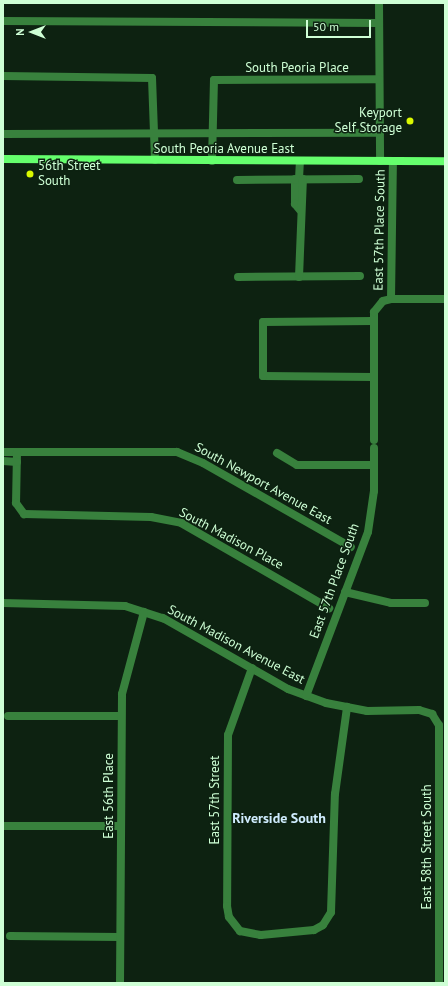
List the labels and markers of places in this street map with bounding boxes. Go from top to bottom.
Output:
place label: Keyport Self Storage [334,106,402,137]
marker: Keyport Self Storage [405,116,415,126]
place label: 56th Street South [38,159,100,190]
marker: 56th Street South [25,169,35,179]

